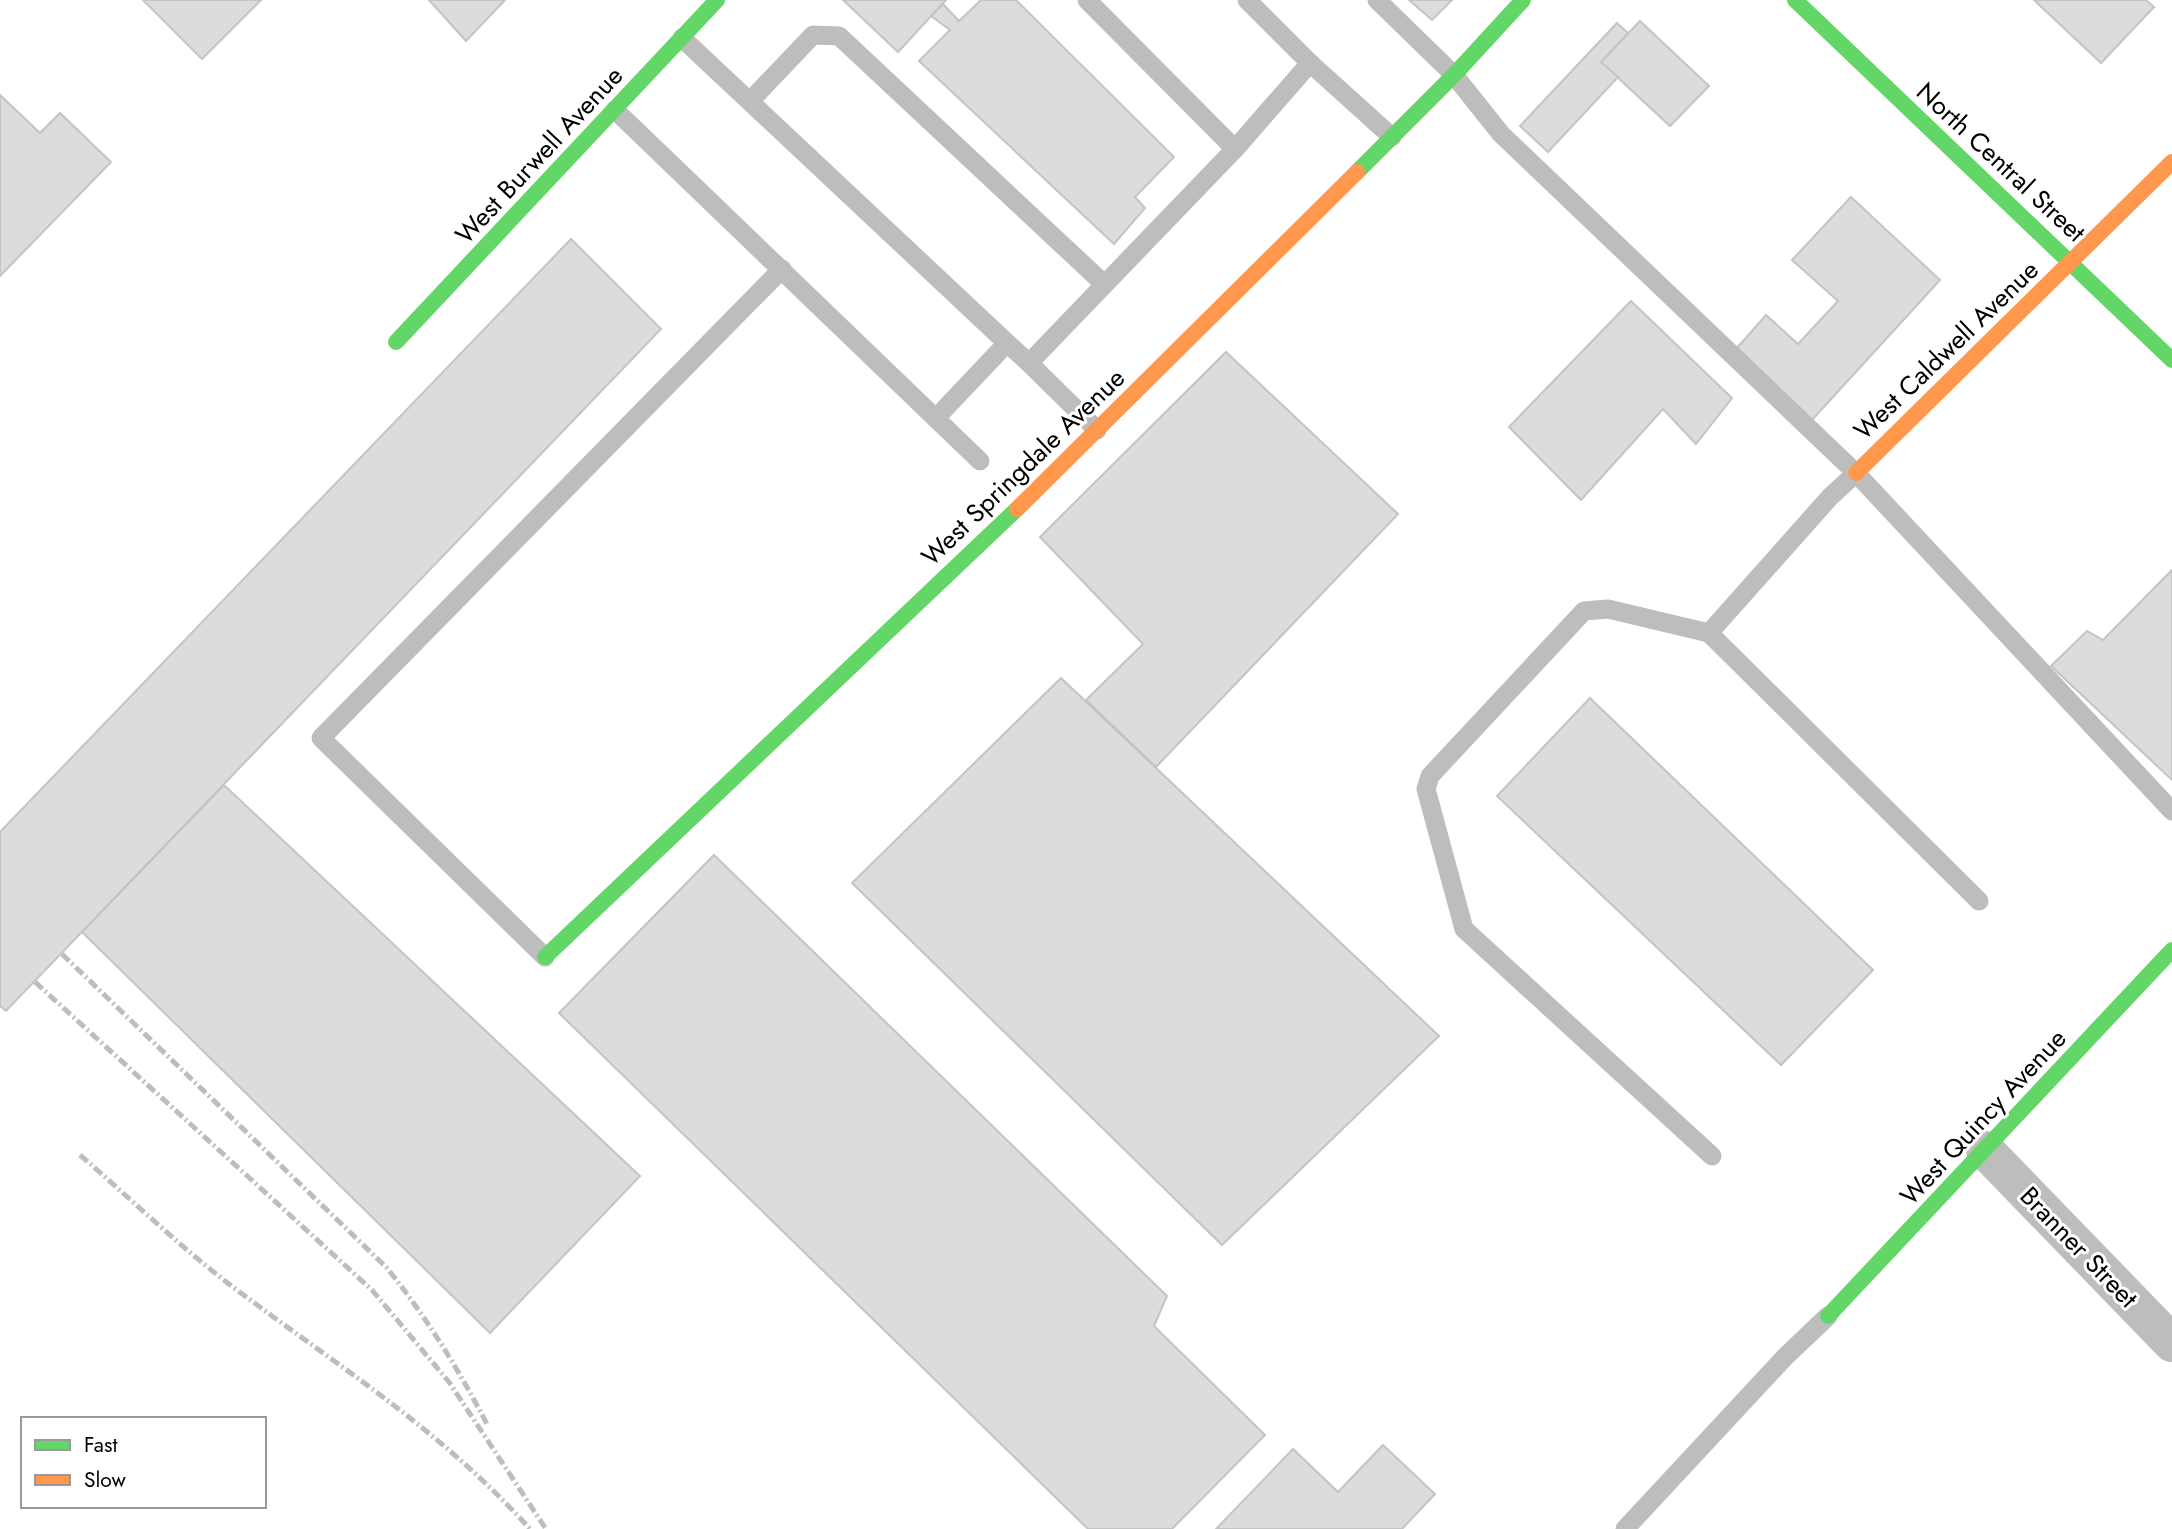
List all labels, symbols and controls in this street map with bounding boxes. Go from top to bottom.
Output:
street label: West Burwell Avenue [446,58,632,252]
street label: North Central Street [1908,73,2095,251]
street label: West Caldwell Avenue [1845,252,2047,448]
street label: West Springdale Avenue [913,359,1133,575]
street label: West Quincy Avenue [1891,1020,2075,1214]
street label: Branner Street [2011,1178,2147,1317]
legend [21,1417,266,1508]
text: Fast [84,1430,117,1460]
text: Slow [84,1465,126,1495]

